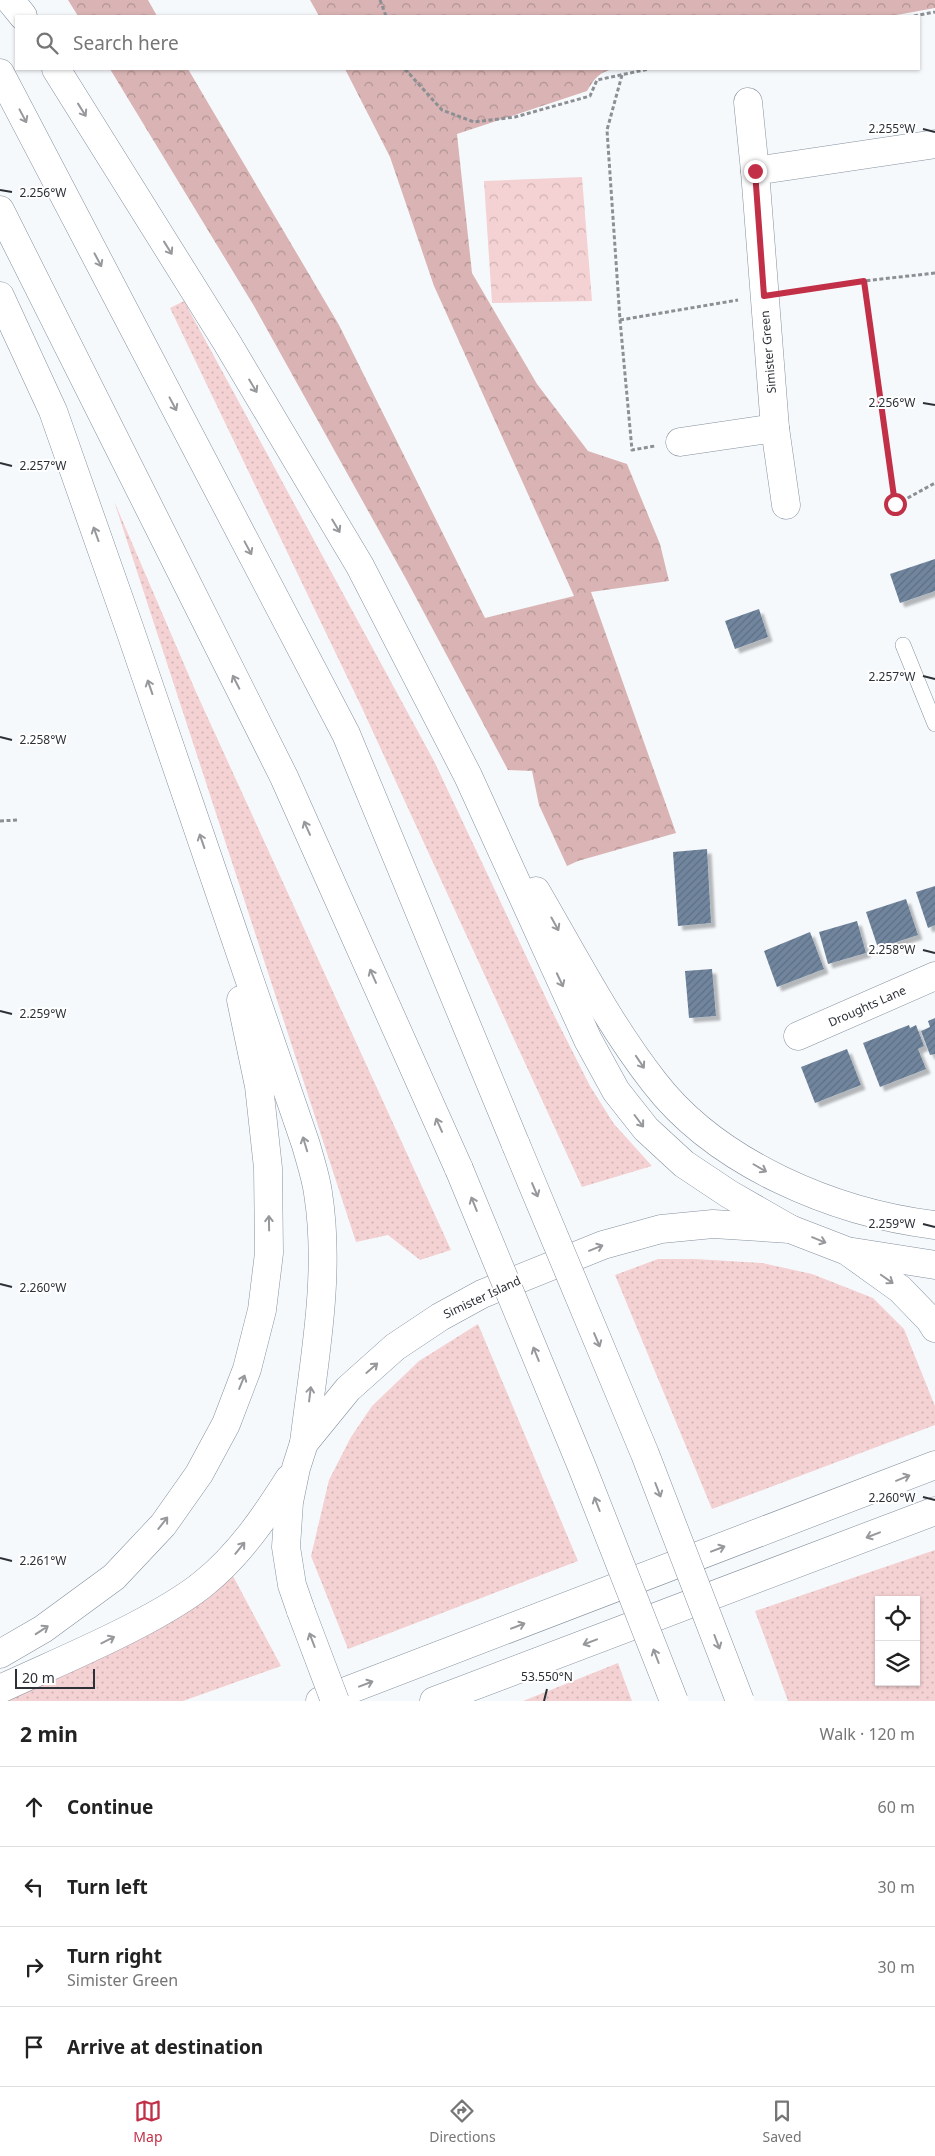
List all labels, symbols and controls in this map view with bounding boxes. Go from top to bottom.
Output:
search box [15,15,920,70]
icon: search [33,29,61,57]
text: Search here [73,30,179,56]
one-way arrow [77,103,87,117]
one-way arrow [19,108,28,123]
text: 2.255°W [869,120,915,137]
route end [744,160,767,183]
text: 2.256°W [20,184,66,201]
one-way arrow [162,241,173,255]
one-way arrow [94,252,103,267]
street label: Simister Green [756,310,780,394]
one-way arrow [248,379,258,393]
text: 2.256°W [869,394,915,411]
one-way arrow [169,396,178,411]
text: 2.257°W [20,457,66,474]
route start [884,493,907,516]
one-way arrow [332,518,342,532]
one-way arrow [91,527,100,542]
one-way arrow [244,540,253,555]
text: 2.257°W [869,668,915,685]
one-way arrow [231,674,241,689]
one-way arrow [145,680,154,695]
text: 2.258°W [20,731,66,748]
one-way arrow [301,821,311,836]
one-way arrow [197,833,207,849]
one-way arrow [550,916,560,931]
text: 2.258°W [869,941,915,958]
one-way arrow [368,969,378,984]
one-way arrow [556,972,565,987]
street label: Droughts Lane [825,981,909,1031]
text: 2.259°W [20,1005,66,1022]
one-way arrow [635,1055,645,1069]
one-way arrow [634,1114,645,1127]
one-way arrow [434,1118,444,1133]
one-way arrow [300,1137,309,1152]
one-way arrow [753,1164,767,1174]
one-way arrow [530,1182,540,1197]
one-way arrow [468,1197,478,1212]
one-way arrow [264,1215,274,1231]
text: 2.259°W [869,1215,915,1232]
one-way arrow [810,1236,826,1245]
one-way arrow [588,1243,603,1252]
street label: Simister Island [441,1272,523,1322]
one-way arrow [879,1274,893,1284]
text: 2.260°W [20,1279,66,1296]
one-way arrow [593,1332,602,1347]
one-way arrow [530,1347,540,1362]
one-way arrow [365,1362,378,1373]
one-way arrow [238,1375,247,1390]
one-way arrow [305,1386,315,1402]
one-way arrow [895,1473,910,1482]
one-way arrow [655,1483,664,1498]
text: 2.260°W [869,1489,915,1506]
one-way arrow [592,1497,601,1512]
one-way arrow [158,1517,169,1530]
one-way arrow [866,1531,881,1541]
one-way arrow [235,1541,246,1554]
one-way arrow [710,1544,726,1553]
text: 2.261°W [20,1552,66,1569]
map controls [875,1596,920,1686]
button: locate [875,1596,920,1641]
one-way arrow [510,1620,525,1629]
one-way arrow [35,1624,49,1635]
one-way arrow [307,1632,316,1648]
one-way arrow [100,1634,115,1644]
one-way arrow [713,1634,722,1649]
one-way arrow [583,1638,598,1647]
button: layers [875,1641,920,1686]
one-way arrow [651,1648,660,1663]
scale bar [15,1666,95,1689]
text: 20 m [22,1668,55,1687]
text: 53.550°N [521,1668,573,1685]
one-way arrow [358,1678,373,1688]
text: 2 min [20,1720,78,1748]
text: Walk · 120 m [820,1723,915,1745]
icon: ahead [20,1793,48,1821]
text: Continue [67,1794,153,1820]
text: 60 m [878,1796,915,1818]
icon: left [20,1873,48,1901]
text: Turn left [67,1874,148,1900]
text: 30 m [878,1876,915,1898]
text: Turn right [67,1943,162,1969]
icon: right [20,1953,48,1981]
text: 30 m [878,1956,915,1978]
text: Simister Green [67,1969,178,1991]
icon: arrive [20,2033,48,2061]
text: Arrive at destination [67,2034,263,2060]
tab: Map [133,2097,163,2146]
tab: Directions [429,2097,496,2146]
tab: Saved [762,2097,802,2146]

